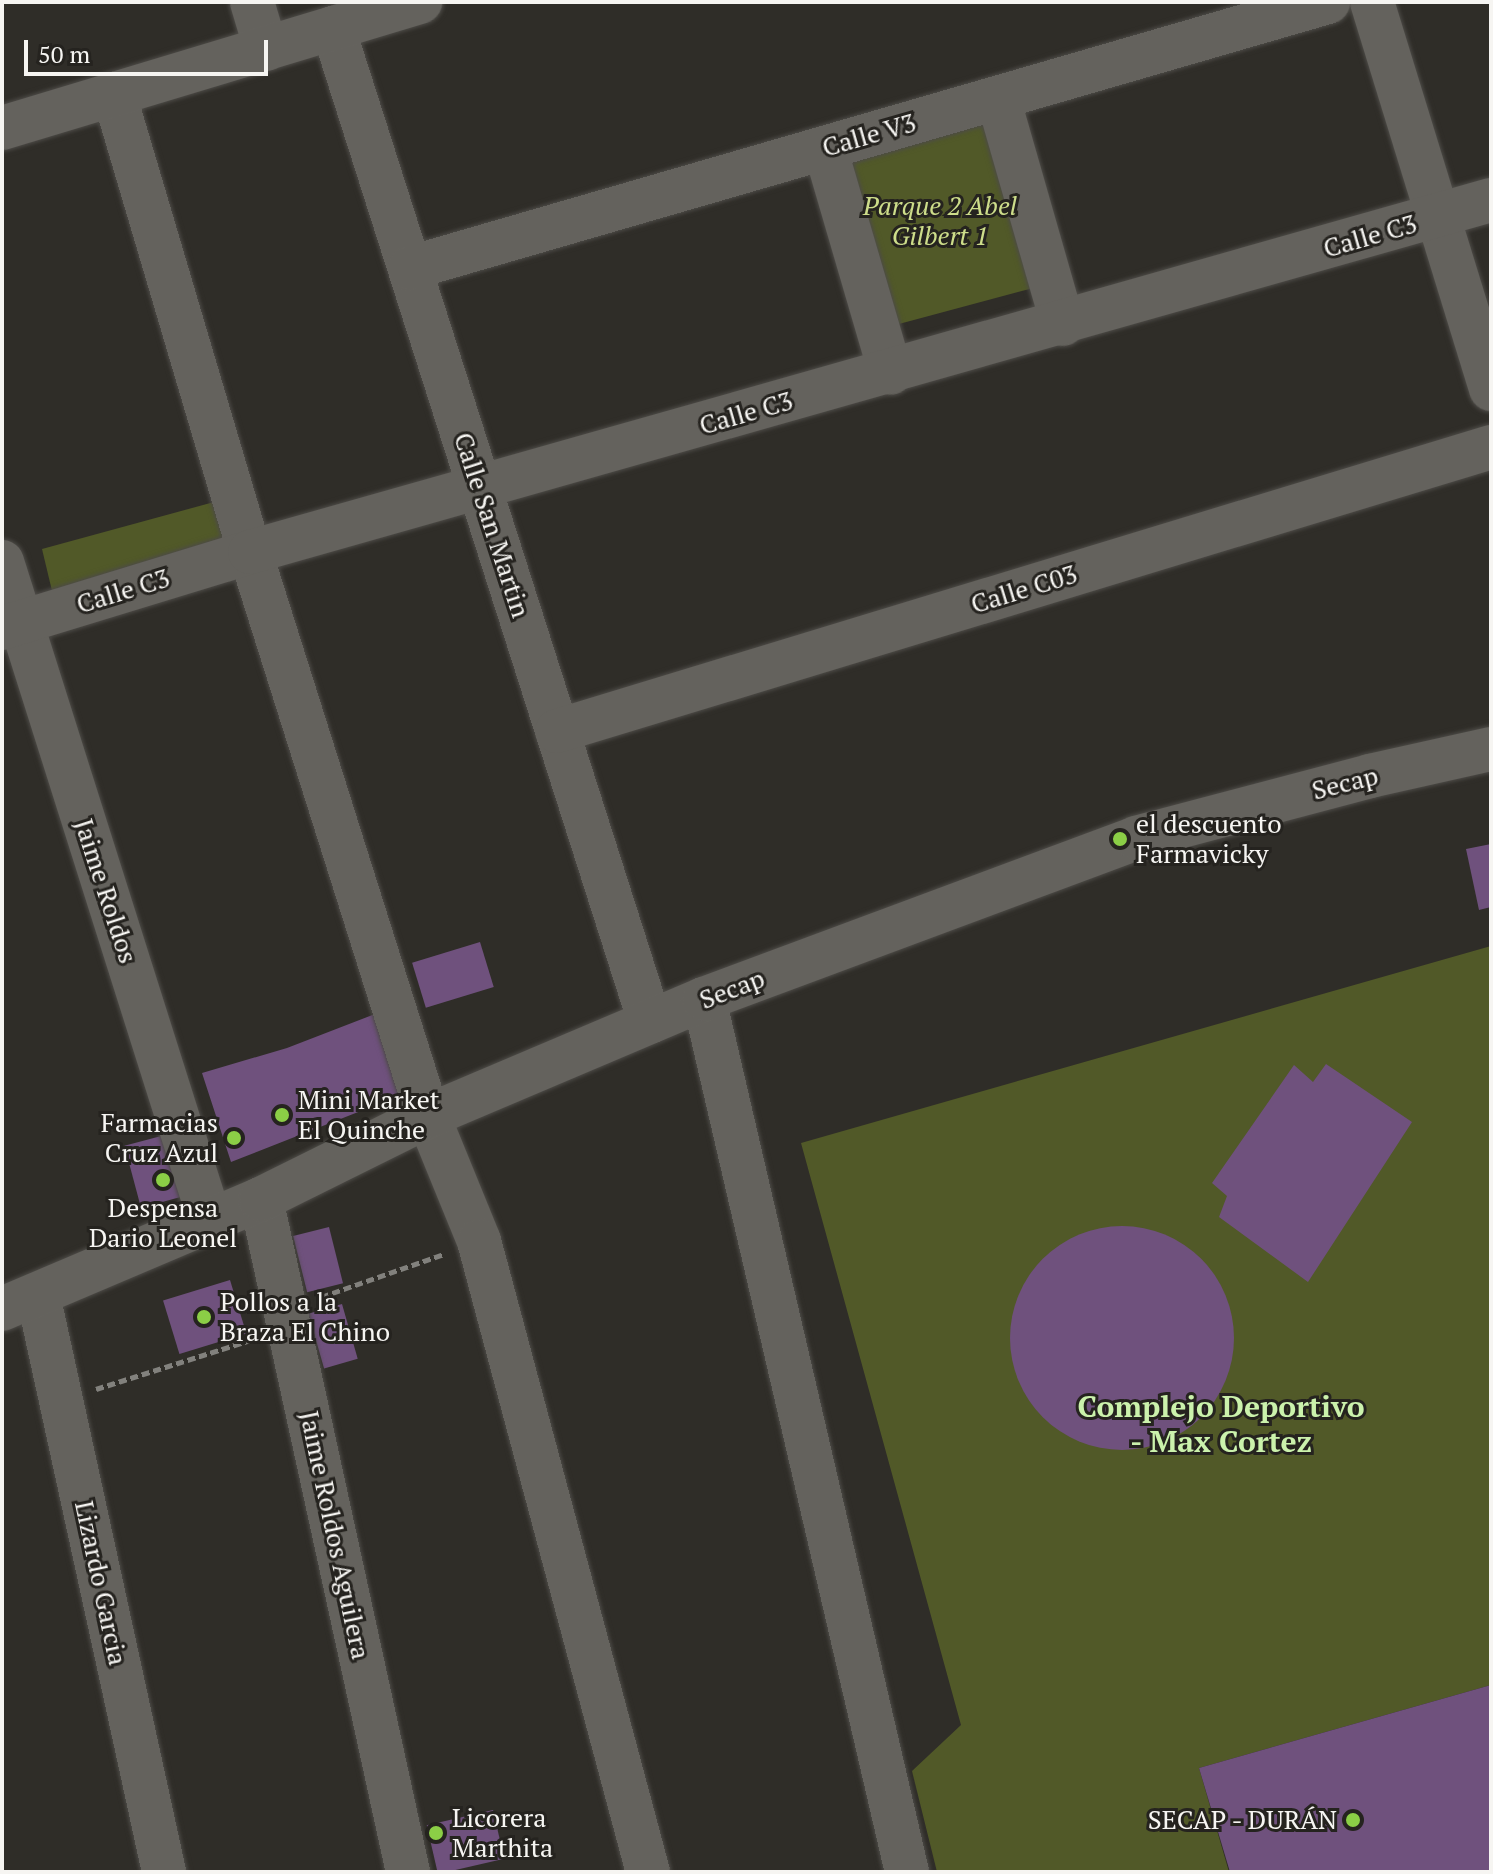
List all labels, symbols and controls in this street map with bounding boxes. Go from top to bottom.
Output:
scale bar [28,24,272,74]
text: 50 m [38,38,90,70]
street label: Calle V3 [818,107,920,163]
park label: Parque 2 Abel Gilbert 1 [863,190,1017,252]
street label: Calle C3 [1320,208,1420,264]
street label: Calle C3 [696,385,796,441]
street label: Calle San Martin [447,429,537,621]
street label: Calle C03 [967,558,1081,620]
street label: Calle C3 [73,562,173,620]
street label: Secap [1309,760,1381,806]
place label: el descuento Farmavicky [1136,808,1282,870]
street label: Jaime Roldos [68,815,144,967]
marker: el descuento Farmavicky [1111,830,1129,848]
street label: Secap [695,962,769,1016]
place label: Mini Market El Quinche [298,1084,439,1146]
marker: Mini Market El Quinche [273,1106,291,1124]
place label: Farmacias Cruz Azul [101,1107,218,1168]
marker: Farmacias Cruz Azul [225,1129,243,1147]
marker: Despensa Dario Leonel [154,1171,172,1189]
place label: Despensa Dario Leonel [89,1192,237,1254]
place label: Pollos a la Braza El Chino [220,1286,390,1348]
marker: Pollos a la Braza El Chino [195,1308,213,1326]
district label: Complejo Deportivo - Max Cortez [1077,1388,1365,1458]
street label: Jaime Roldos Aguilera [293,1408,377,1662]
street label: Lizardo Garcia [68,1498,134,1668]
place label: Licorera Marthita [452,1802,553,1864]
place label: SECAP - DURÁN [1146,1804,1337,1836]
marker: SECAP - DURÁN [1344,1811,1362,1829]
marker: Licorera Marthita [427,1824,445,1842]

